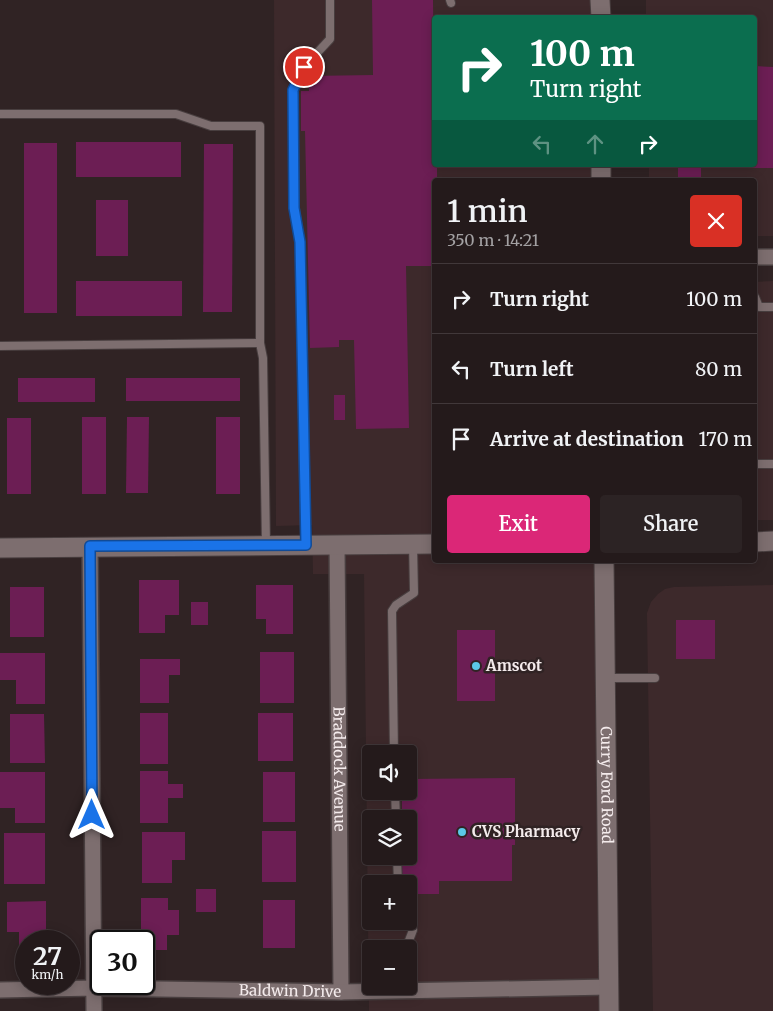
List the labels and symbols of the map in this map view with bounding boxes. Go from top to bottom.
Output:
pin [283,46,325,88]
place label: Amscot [485,656,542,675]
marker: Amscot [470,660,482,672]
street label: Braddock Avenue [329,706,350,832]
street label: Curry Ford Road [597,726,617,844]
position arrow [65,788,117,840]
place label: CVS Pharmacy [472,822,580,841]
marker: CVS Pharmacy [456,826,468,838]
speed limit sign: 30 [90,930,155,995]
street label: Baldwin Drive [239,980,341,1001]

